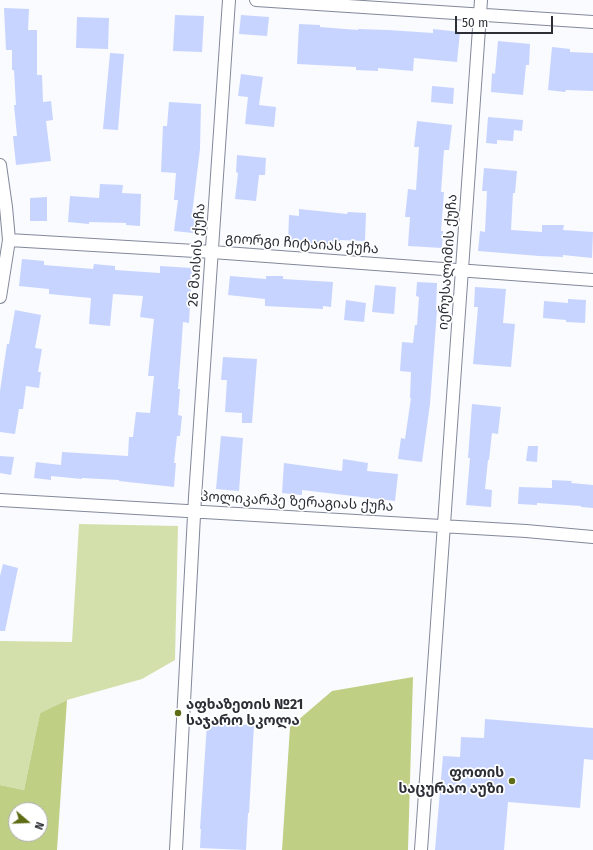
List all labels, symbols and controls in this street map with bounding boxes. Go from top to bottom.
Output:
scale bar [457,8,555,34]
text: 50 m [462,16,488,30]
street label: იერუსალიმის ქუჩა [435,193,461,331]
street label: 26 მაისის ქუჩა [185,203,209,307]
street label: გიორგი ჩიტაიას ქუჩა [225,230,379,258]
street label: პოლიკარპე ზერაგიას ქუჩა [200,489,394,515]
place label: აფხაზეთის №21 საჯარო სკოლა [186,697,303,730]
marker: აფხაზეთის №21 საჯარო სკოლა [173,708,183,718]
place label: ფოთის საცურაო აუზი [398,765,504,798]
marker: ფოთის საცურაო აუზი [507,776,517,786]
north arrow [8,802,48,842]
text: N [32,820,46,831]

